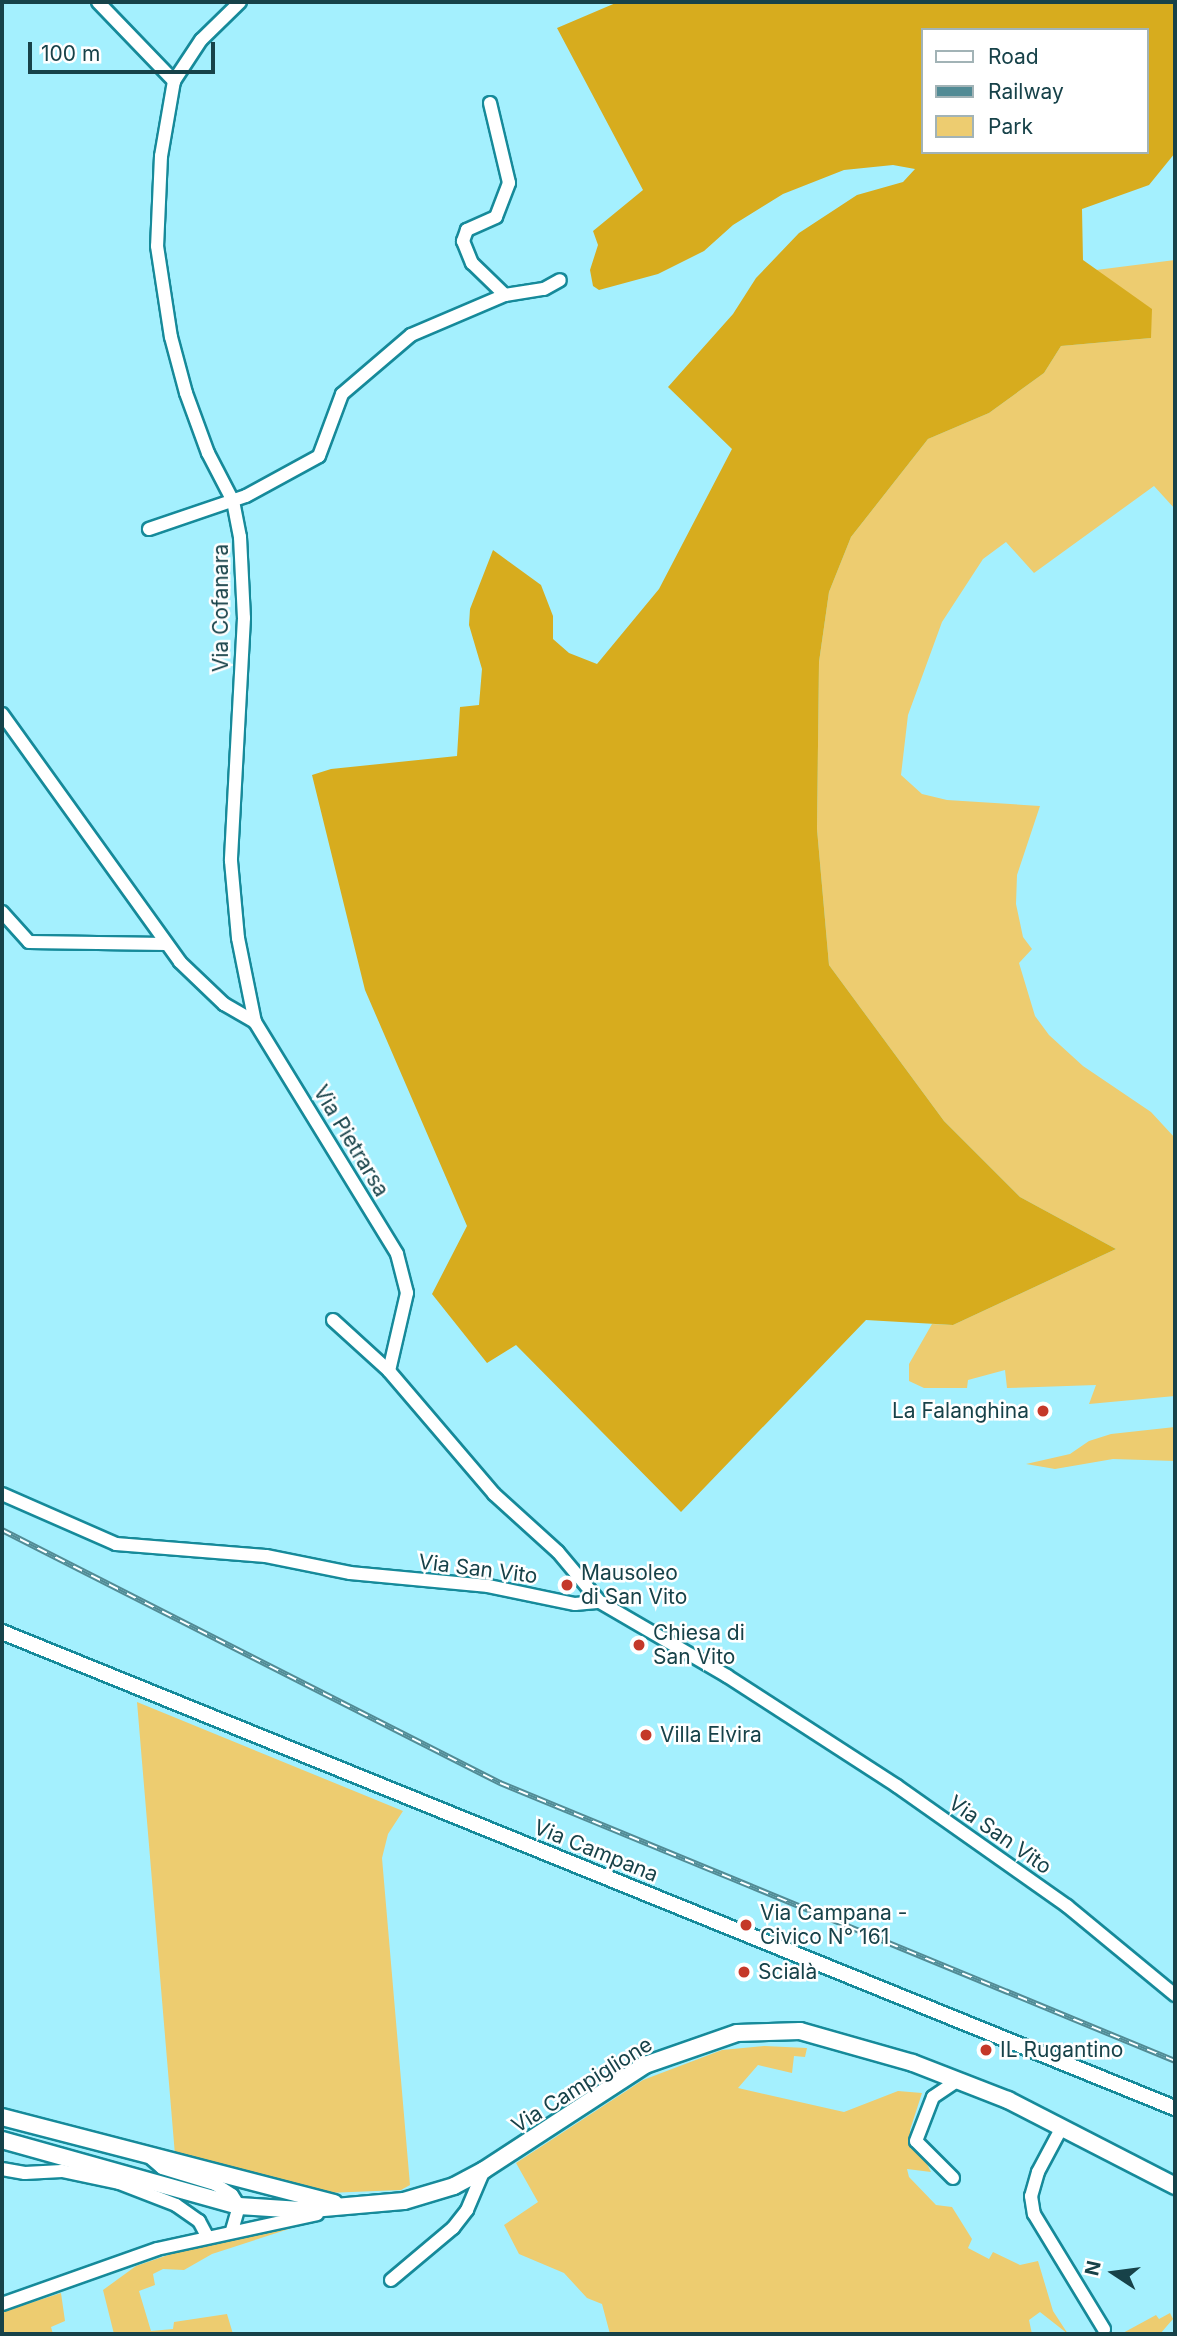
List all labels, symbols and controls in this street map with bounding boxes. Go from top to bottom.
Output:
scale bar [32,28,219,72]
legend [922,28,1149,154]
text: 100 m [41,41,100,66]
text: Road [988,44,1039,69]
text: Railway [988,79,1064,104]
text: Park [988,114,1033,139]
street label: Via Cofanara [208,544,234,672]
street label: Via Pietrarsa [308,1081,394,1201]
place label: La Falanghina [892,1398,1029,1424]
marker: La Falanghina [1035,1403,1051,1419]
street label: Via San Vito [417,1549,539,1589]
place label: Mausoleo di San Vito [581,1560,687,1610]
marker: Mausoleo di San Vito [559,1577,575,1593]
place label: Chiesa di San Vito [653,1620,745,1670]
marker: Chiesa di San Vito [631,1637,647,1653]
place label: Villa Elvira [660,1722,762,1748]
marker: Villa Elvira [638,1727,654,1743]
street label: Via San Vito [944,1790,1056,1880]
street label: Via Campana [530,1815,662,1887]
place label: Via Campana - Civico N° 161 [760,1900,907,1950]
marker: Via Campana - Civico N° 161 [738,1917,754,1933]
place label: Scialà [758,1959,817,1985]
marker: Scialà [736,1964,752,1980]
street label: Via Campiglione [507,2032,657,2138]
place label: IL Rugantino [1000,2037,1123,2063]
marker: IL Rugantino [978,2042,994,2058]
north arrow [1079,2238,1149,2308]
text: N [1080,2259,1106,2278]

